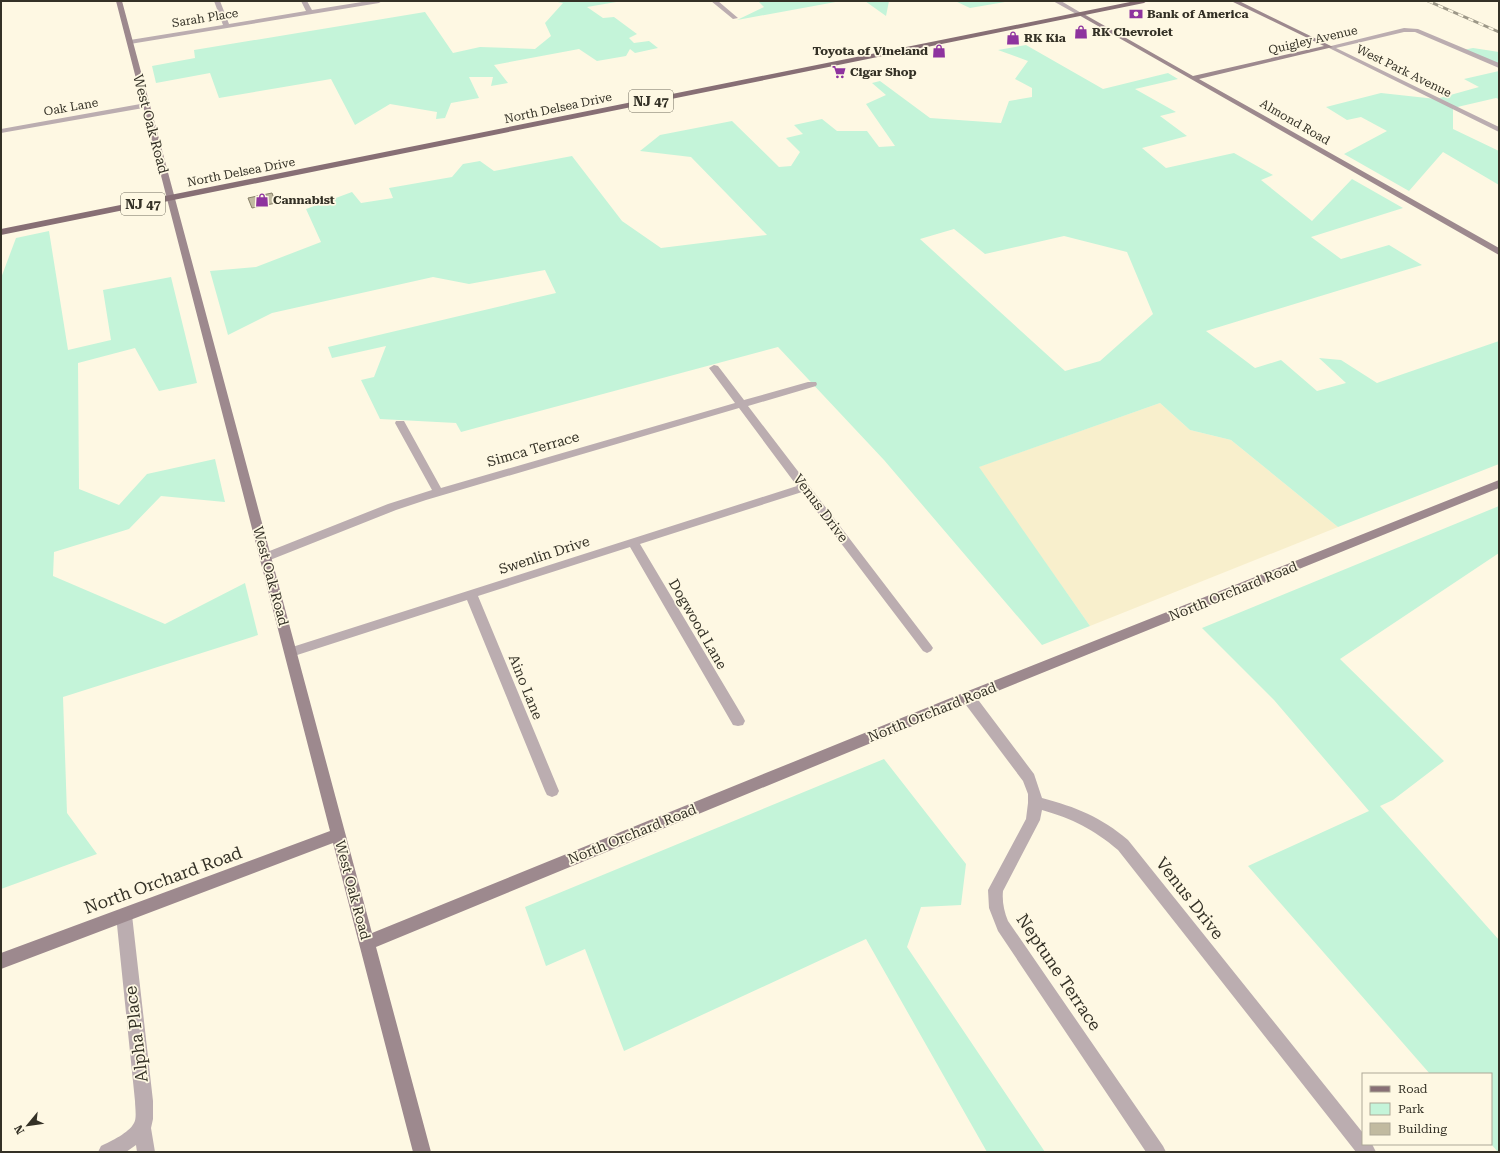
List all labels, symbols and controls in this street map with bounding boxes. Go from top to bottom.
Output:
street label: Sarah Place [171,6,240,30]
bank icon: Bank of America [1128,6,1144,22]
place label: Bank of America [1147,7,1249,21]
street label: Quigley Avenue [1267,23,1359,57]
shop icon: RK Chevrolet [1073,24,1089,40]
place label: RK Chevrolet [1092,25,1173,39]
shop icon: RK Kia [1005,30,1021,46]
place label: RK Kia [1024,31,1066,45]
street label: West Park Avenue [1354,42,1454,100]
shop icon: Toyota of Vineland [931,43,947,59]
place label: Toyota of Vineland [812,44,928,58]
supermarket icon: Cigar Shop [831,64,847,80]
place label: Cigar Shop [850,65,917,79]
street label: West Oak Road [130,73,172,175]
street label: North Delsea Drive [503,90,614,126]
road number: NJ 47 [629,90,673,112]
street label: Oak Lane [43,95,100,119]
street label: Almond Road [1257,96,1333,148]
street label: North Delsea Drive [186,155,297,189]
shop icon: Cannabist [254,192,270,208]
road number: NJ 47 [121,193,165,215]
place label: Cannabist [273,193,335,207]
street label: Simca Terrace [485,428,581,470]
street label: Venus Drive [790,471,852,545]
street label: West Oak Road [250,525,292,627]
street label: Swenlin Drive [497,533,592,577]
street label: North Orchard Road [1166,558,1300,624]
street label: Dogwood Lane [666,576,730,672]
street label: Aino Lane [506,652,546,722]
street label: North Orchard Road [865,679,999,745]
street label: North Orchard Road [565,801,699,867]
street label: West Oak Road [332,839,374,941]
street label: North Orchard Road [81,842,245,918]
street label: Venus Drive [1152,853,1228,943]
street label: Neptune Terrace [1012,910,1106,1034]
street label: Alpha Place [120,985,152,1083]
legend [1362,1073,1492,1145]
text: Road [1398,1082,1428,1096]
text: Park [1398,1102,1425,1116]
north arrow [8,1105,48,1145]
text: N [12,1122,27,1136]
text: Building [1398,1122,1447,1136]

